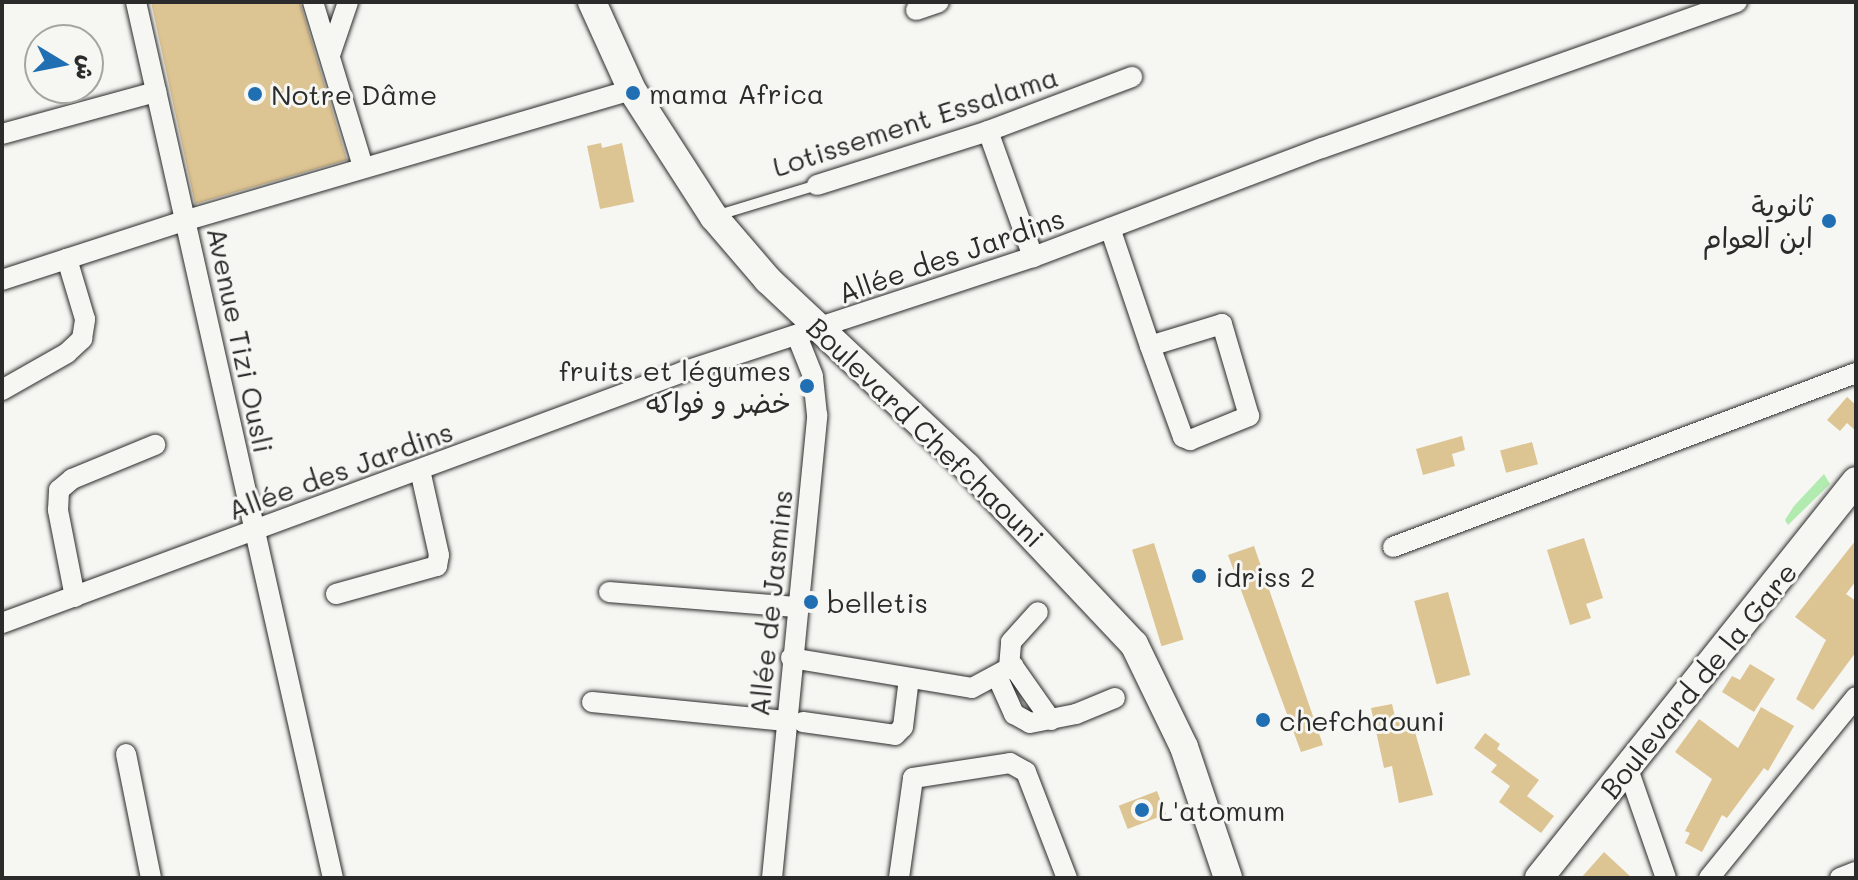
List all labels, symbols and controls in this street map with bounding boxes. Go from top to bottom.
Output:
north arrow [24,24,104,104]
text: ش [70,53,103,82]
street label: Lotissement Essalama [768,59,1062,183]
place label: mama Africa [649,76,824,110]
place label: Notre Dâme [271,77,437,111]
marker: mama Africa [624,84,642,102]
marker: Notre Dâme [246,85,264,103]
place label: ثانوية ابن العوام [1702,188,1813,254]
street label: Allée des Jardins [833,201,1069,309]
marker: ثانوية ابن العوام [1820,212,1838,230]
street label: Avenue Tizi Ousli [201,224,281,456]
street label: Boulevard Chefchaouni [801,310,1051,554]
place label: fruits et légumes خضر و فواكه [559,353,791,419]
marker: fruits et légumes خضر و فواكه [798,377,816,395]
street label: Allée des Jardins [223,414,457,526]
street label: Allée de Jasmins [741,488,799,718]
street label: Boulevard de la Gare [1593,555,1803,805]
place label: idriss 2 [1215,559,1316,593]
marker: idriss 2 [1190,567,1208,585]
place label: belletis [827,585,928,619]
marker: belletis [802,593,820,611]
place label: chefchaouni [1279,703,1445,737]
marker: chefchaouni [1254,711,1272,729]
place label: L'atomum [1158,793,1285,827]
marker: L'atomum [1133,801,1151,819]

